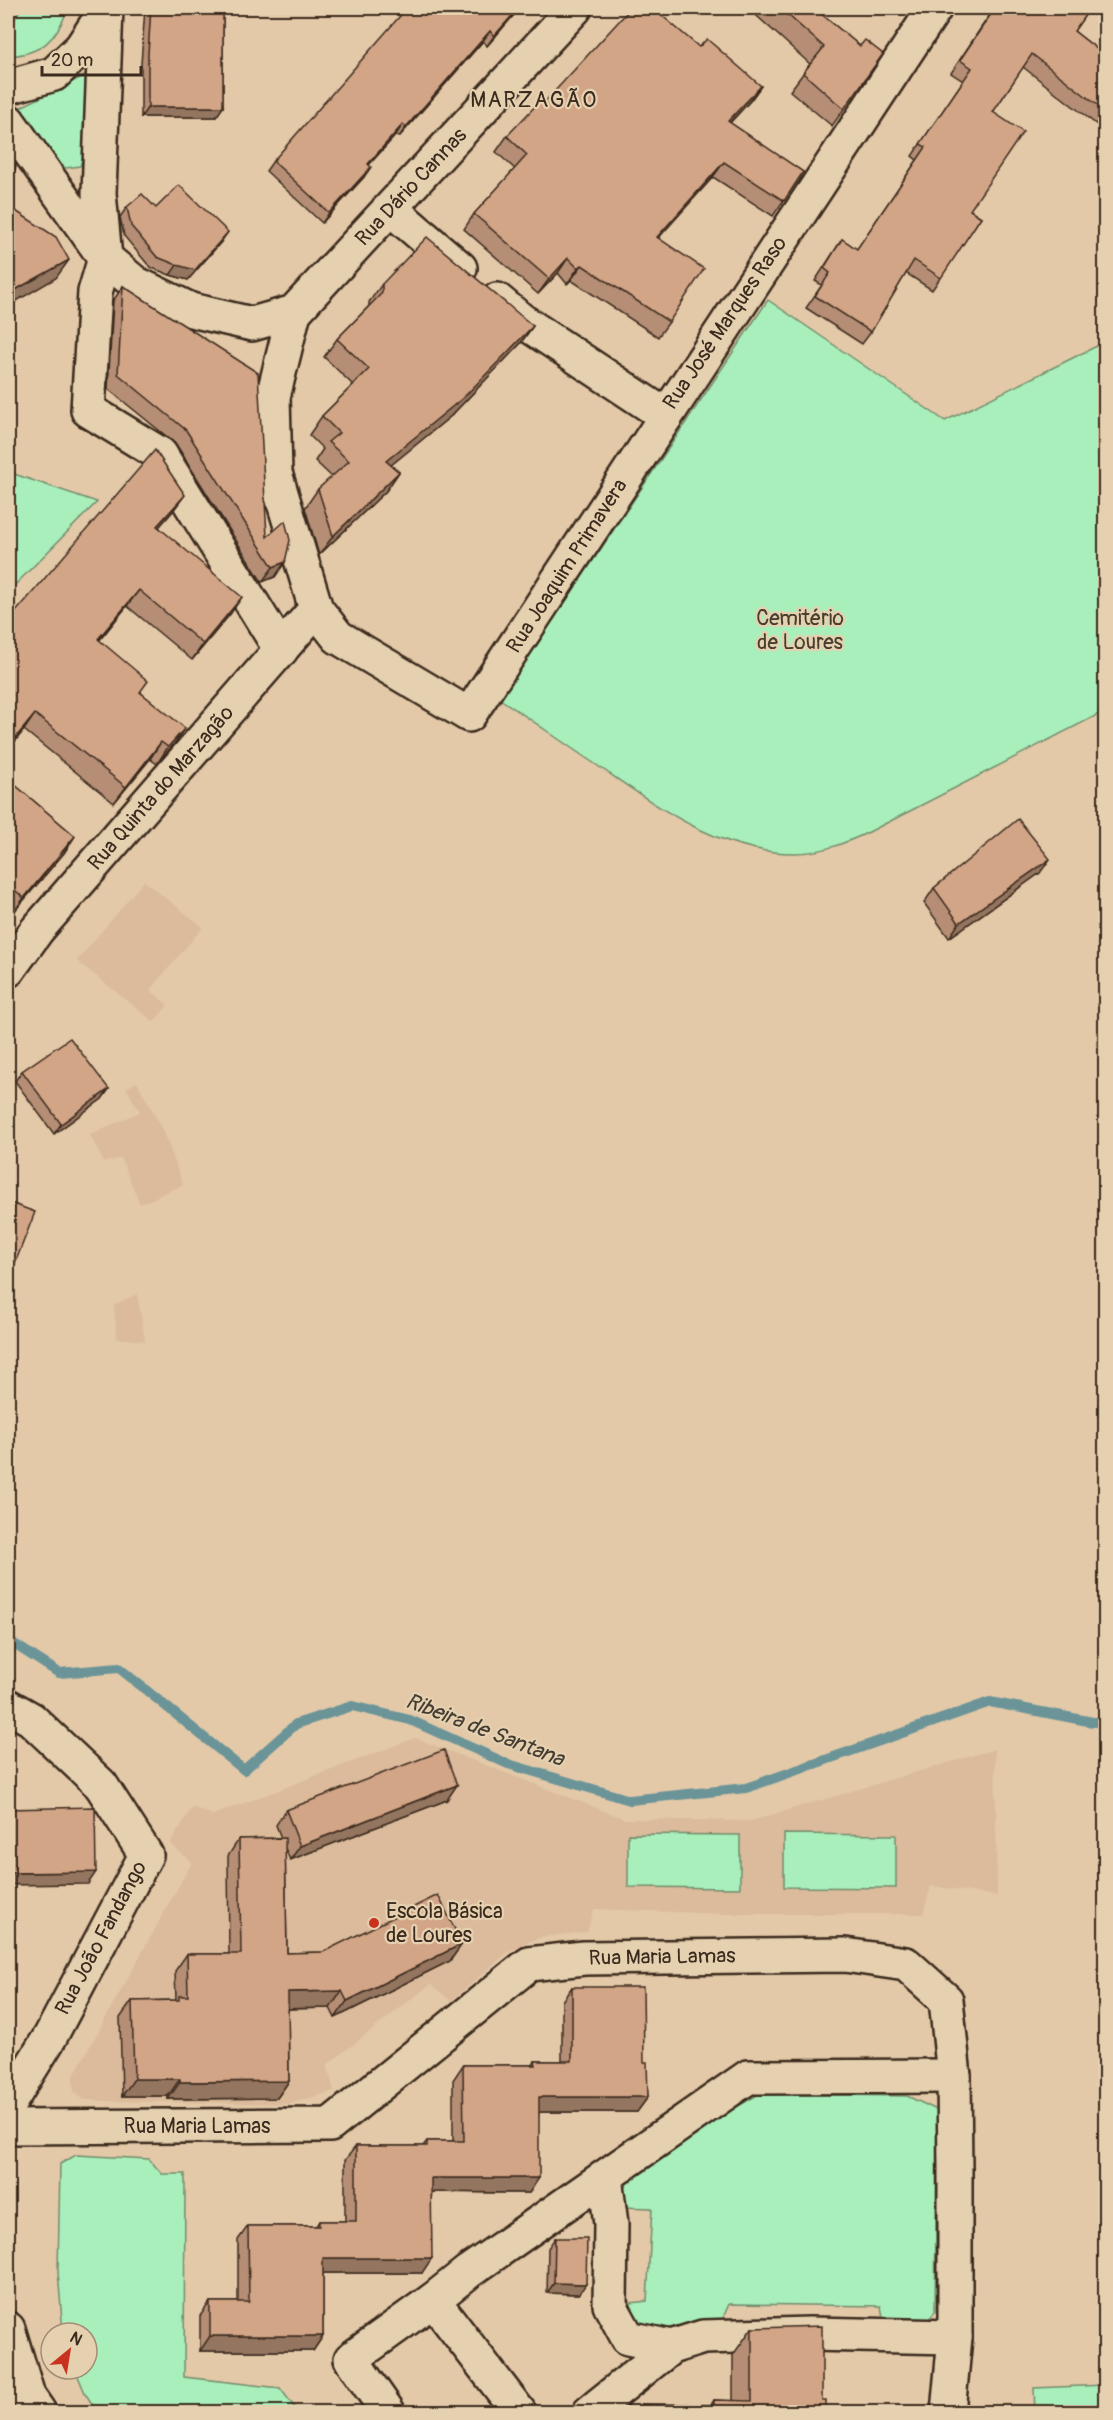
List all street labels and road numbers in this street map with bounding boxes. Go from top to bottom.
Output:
street label: Rua Dário Cannas [349,122,473,252]
street label: Rua José Marques Raso [657,231,793,415]
street label: Rua Joaquim Primavera [501,474,633,658]
street label: Rua Quinta do Marzagão [82,700,240,876]
street label: Rua João Fandango [49,1856,153,2020]
street label: Rua Maria Lamas [588,1942,736,1972]
street label: Rua Maria Lamas [124,2113,271,2140]

